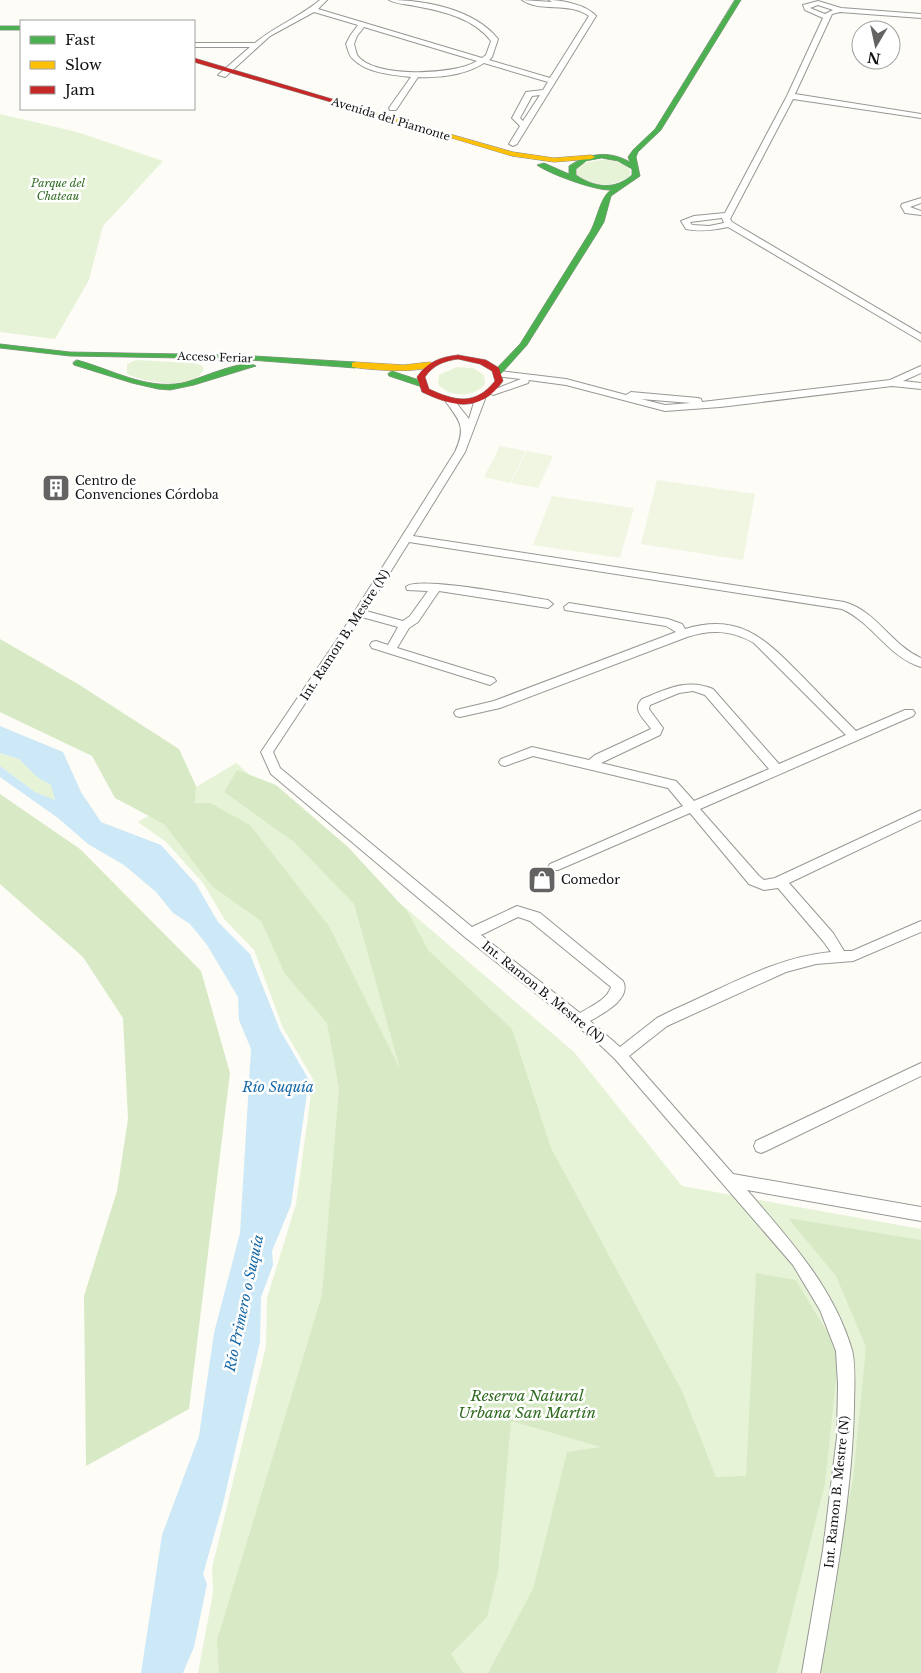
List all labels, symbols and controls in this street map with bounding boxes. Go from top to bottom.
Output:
legend [20,20,195,110]
north arrow [851,20,901,70]
text: Fast [65,30,96,49]
text: N [866,48,882,68]
text: Slow [65,55,102,74]
text: Jam [63,80,95,99]
street label: Avenida del Piamonte [329,94,452,144]
park label: Parque del Chateau [30,176,85,203]
street label: Acceso Feriar [176,349,254,365]
building icon: Centro de Convenciones Córdoba [41,473,71,503]
place label: Centro de Convenciones Córdoba [75,473,219,502]
street label: Int. Ramon B. Mestre (N) [297,566,393,703]
shop icon: Comedor [527,865,557,895]
place label: Comedor [561,872,620,887]
street label: Int. Ramon B. Mestre (N) [479,938,608,1046]
water label: Río Suquía [241,1078,314,1096]
water label: Río Primero o Suquía [220,1233,267,1374]
park label: Reserva Natural Urbana San Martín [458,1386,596,1422]
street label: Int. Ramon B. Mestre (N) [821,1415,852,1569]

